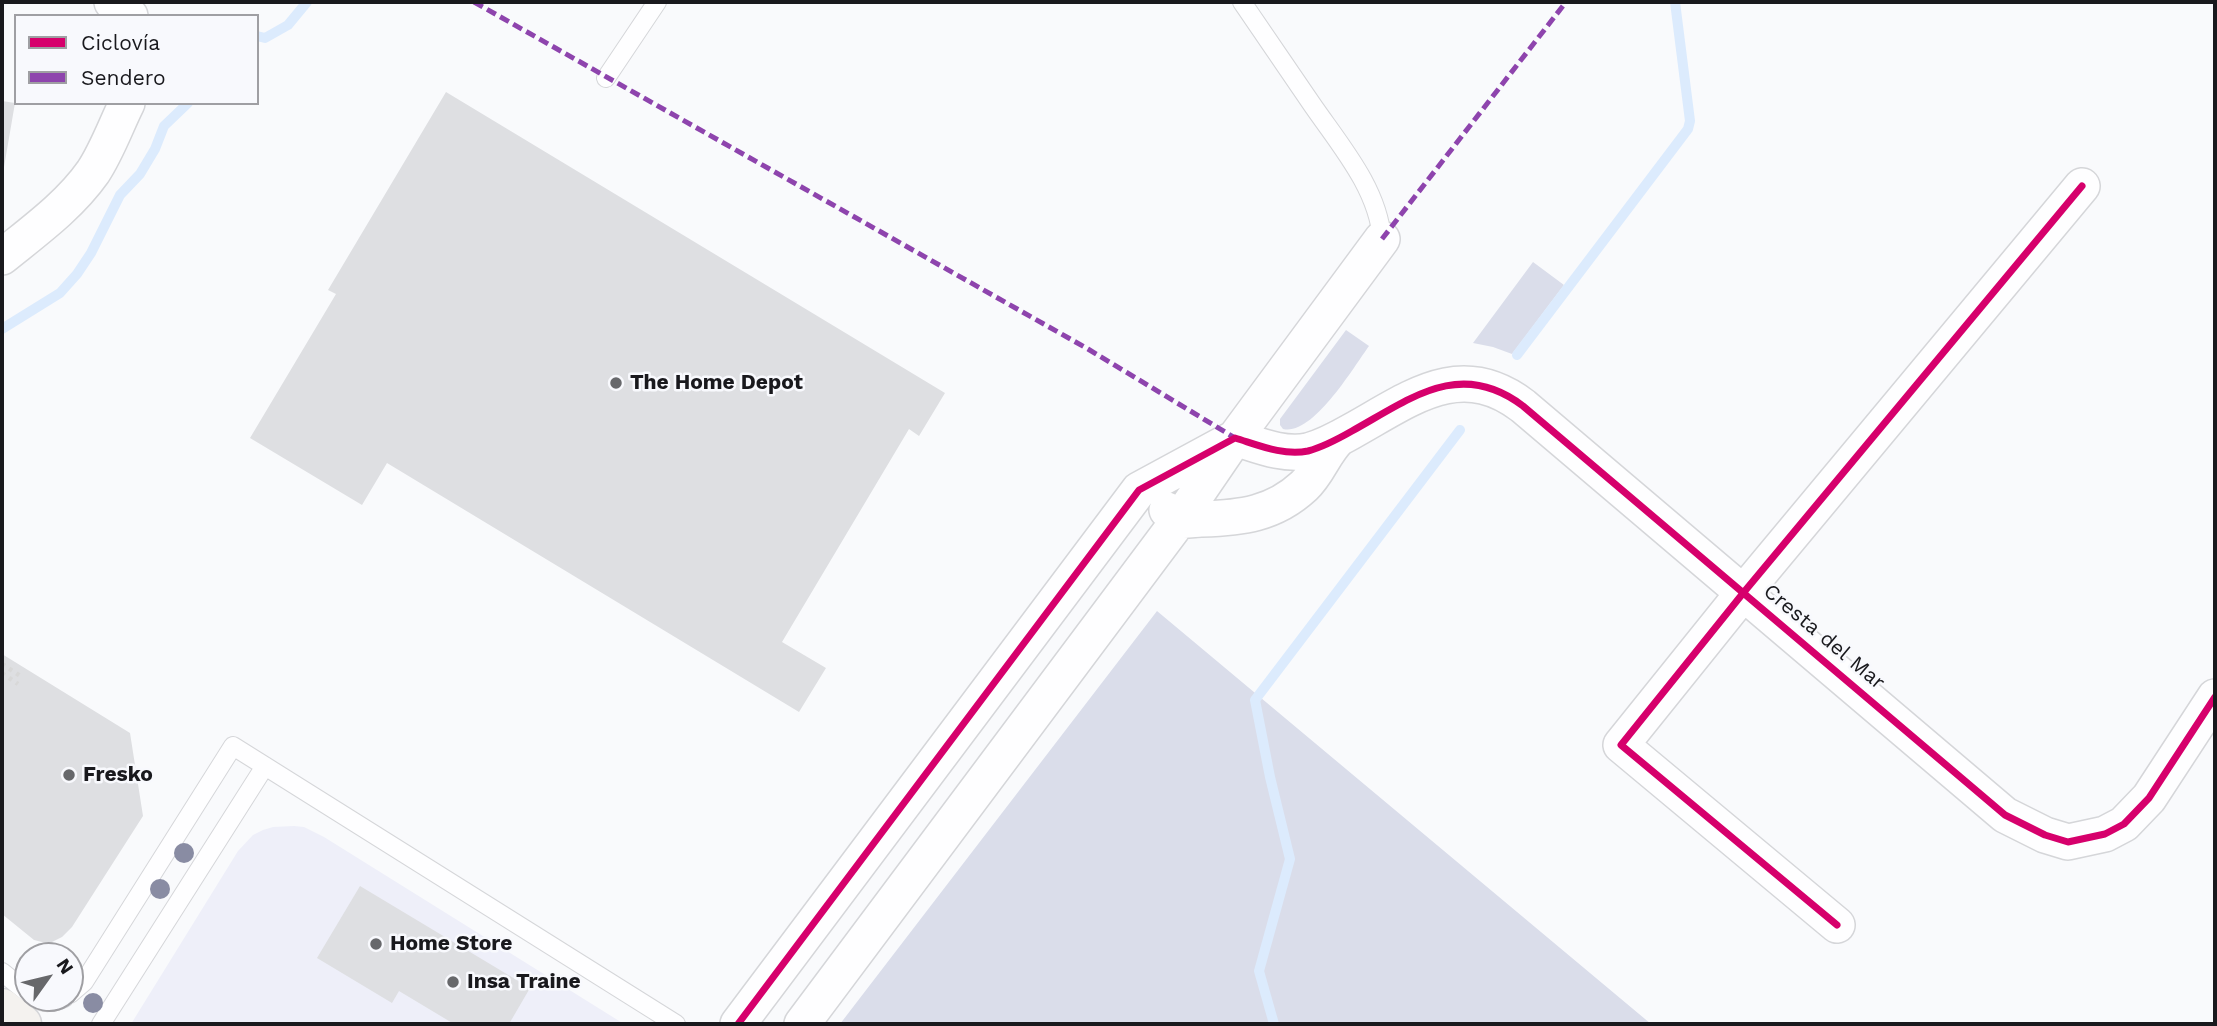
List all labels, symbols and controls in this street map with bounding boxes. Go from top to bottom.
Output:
legend [14,14,259,105]
text: Ciclovía [81,30,160,55]
text: Sendero [81,65,166,90]
place label: The Home Depot [630,370,803,396]
marker: The Home Depot [608,375,624,391]
street label: Cresta del Mar [1758,579,1890,695]
place label: Fresko [83,762,153,788]
marker: Fresko [61,767,77,783]
place label: Home Store [390,931,512,957]
marker: Home Store [368,936,384,952]
north arrow [14,942,84,1012]
text: N [52,954,79,978]
place label: Insa Traine [467,969,581,995]
marker: Insa Traine [445,974,461,990]

